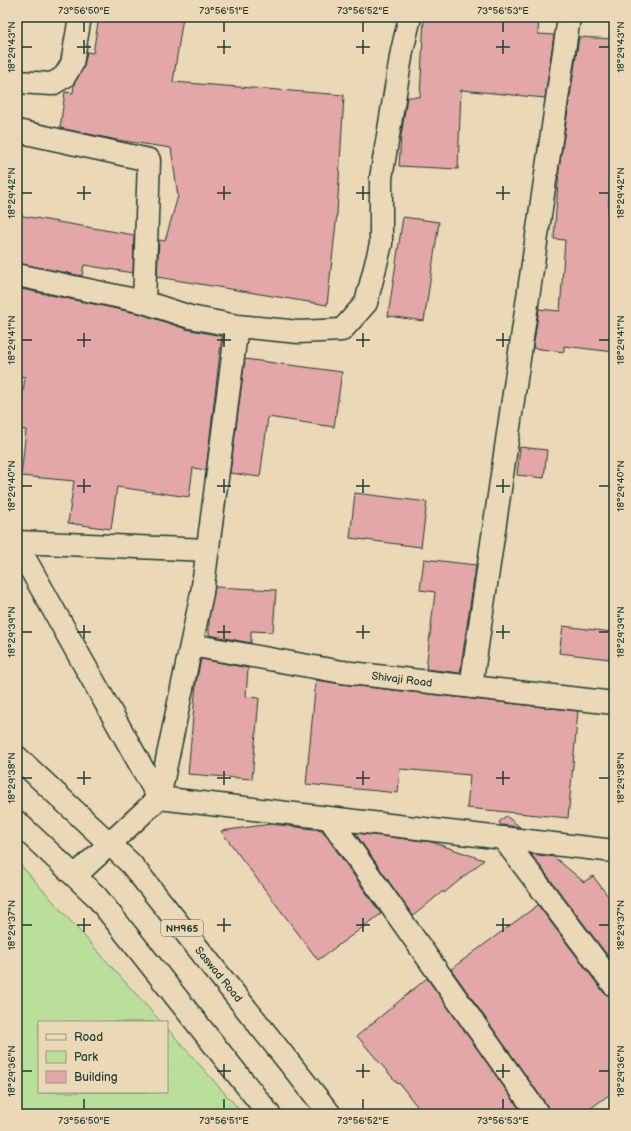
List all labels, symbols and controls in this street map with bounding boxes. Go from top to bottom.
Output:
text: 73°56'50"E [58,5,110,17]
text: 73°56'51"E [199,5,249,17]
text: 73°56'52"E [337,5,389,17]
text: 73°56'53"E [477,5,529,17]
text: 18°29'43"N [6,21,18,73]
text: 18°29'43"N [615,21,627,73]
text: 18°29'42"N [6,167,18,219]
text: 18°29'42"N [615,167,627,219]
text: 18°29'41"N [6,315,18,365]
text: 18°29'41"N [615,315,627,365]
text: 18°29'40"N [6,460,18,512]
text: 18°29'40"N [615,460,627,512]
text: 18°29'39"N [6,606,18,658]
text: 18°29'39"N [615,606,627,658]
street label: Shivaji Road [371,669,433,690]
text: 18°29'38"N [6,752,18,804]
text: 18°29'38"N [615,752,627,804]
text: 18°29'37"N [6,900,18,950]
text: 18°29'37"N [615,900,627,950]
road number: NH965 [161,920,203,936]
street label: Saswad Road [192,944,245,1005]
legend [38,1021,168,1093]
text: Road [74,1030,103,1045]
text: 18°29'36"N [6,1045,18,1097]
text: 18°29'36"N [615,1045,627,1097]
text: Park [74,1050,98,1065]
text: Building [74,1070,118,1085]
text: 73°56'50"E [58,1115,110,1127]
text: 73°56'51"E [199,1115,249,1127]
text: 73°56'52"E [337,1115,389,1127]
text: 73°56'53"E [477,1115,529,1127]

